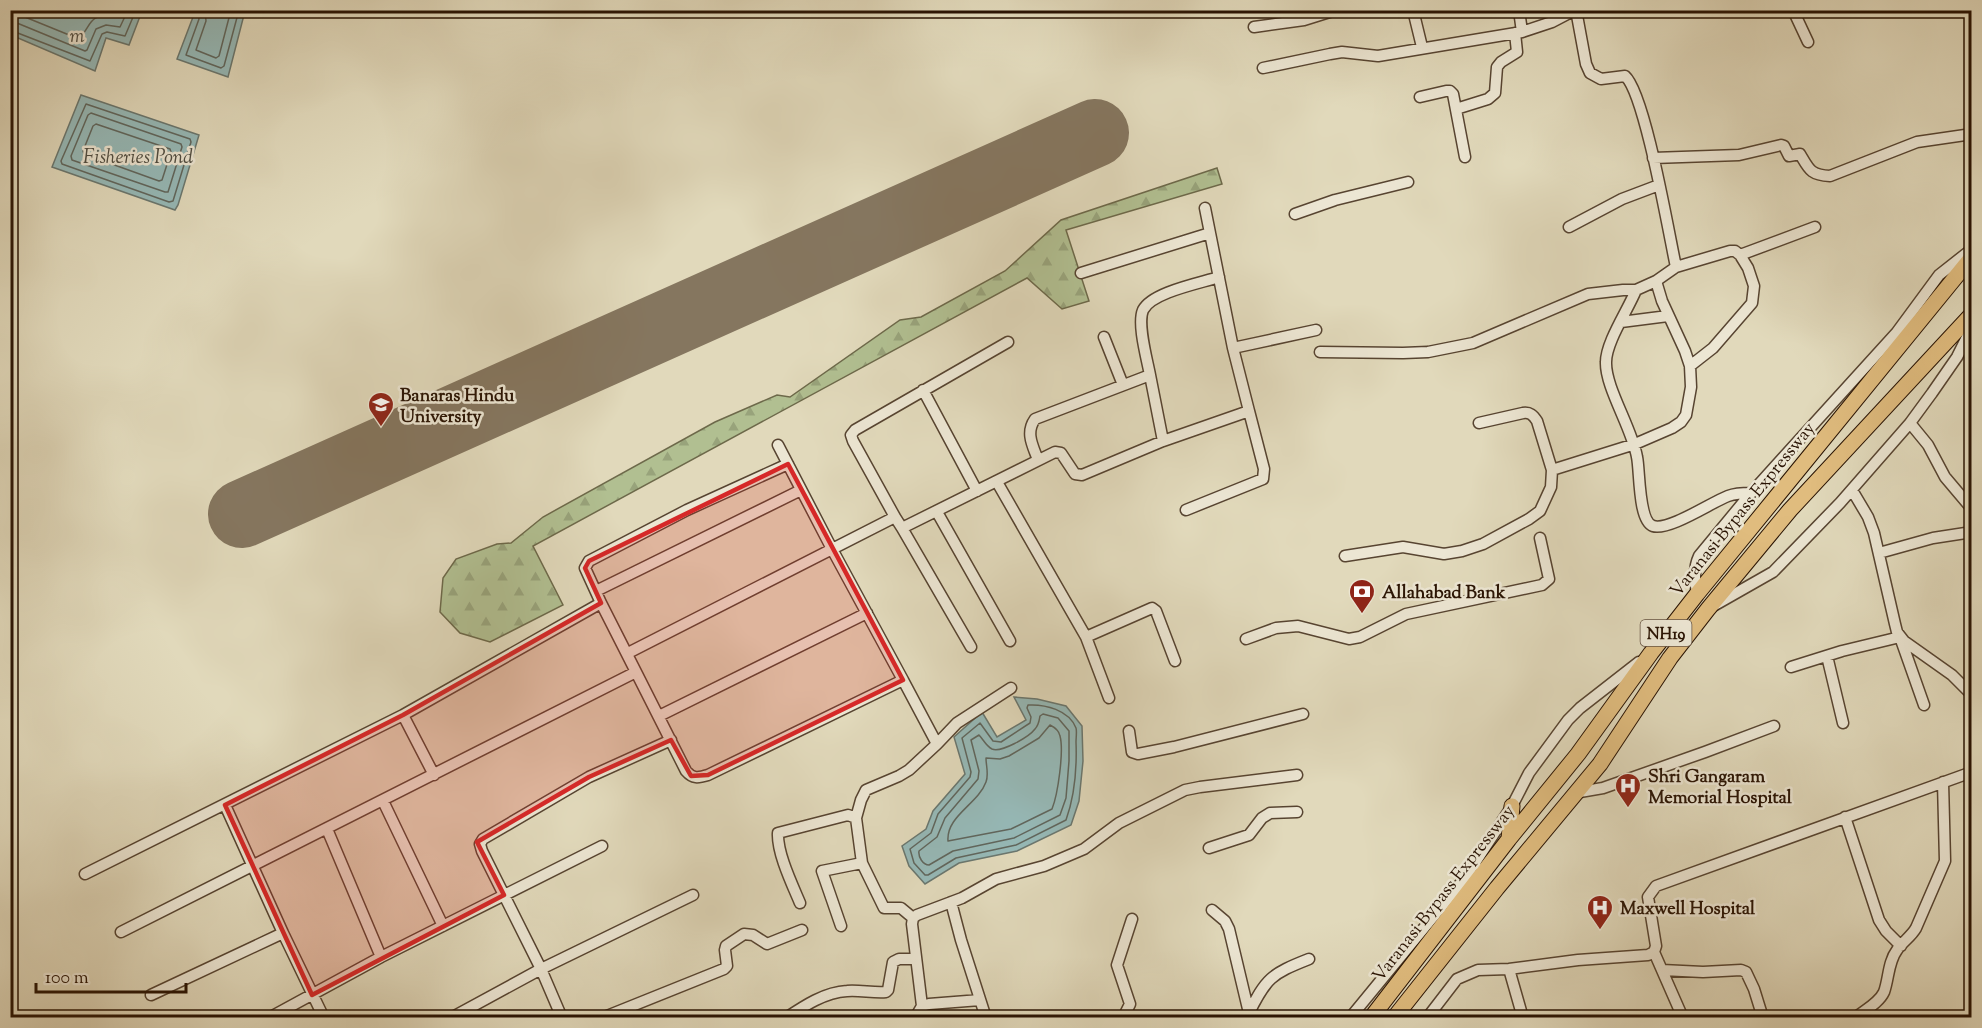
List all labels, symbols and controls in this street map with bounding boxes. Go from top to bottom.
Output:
water label: m [69,23,85,52]
water label: Fisheries Pond [83,144,193,173]
place label: Banaras Hindu University [400,384,515,431]
school or university icon: Banaras Hindu University [366,390,396,428]
street label: Varanasi Bypass Expressway [1665,417,1822,603]
bank icon: Allahabad Bank [1347,577,1377,615]
place label: Allahabad Bank [1382,581,1506,607]
road number: NH19 [1640,620,1692,646]
place label: Shri Gangaram Memorial Hospital [1648,765,1793,812]
hospital icon: Shri Gangaram Memorial Hospital [1613,771,1643,809]
street label: Varanasi Bypass Expressway [1367,800,1522,988]
hospital icon: Maxwell Hospital [1585,893,1615,931]
place label: Maxwell Hospital [1620,897,1756,923]
scale bar [36,956,186,994]
text: 100 m [45,966,89,992]

